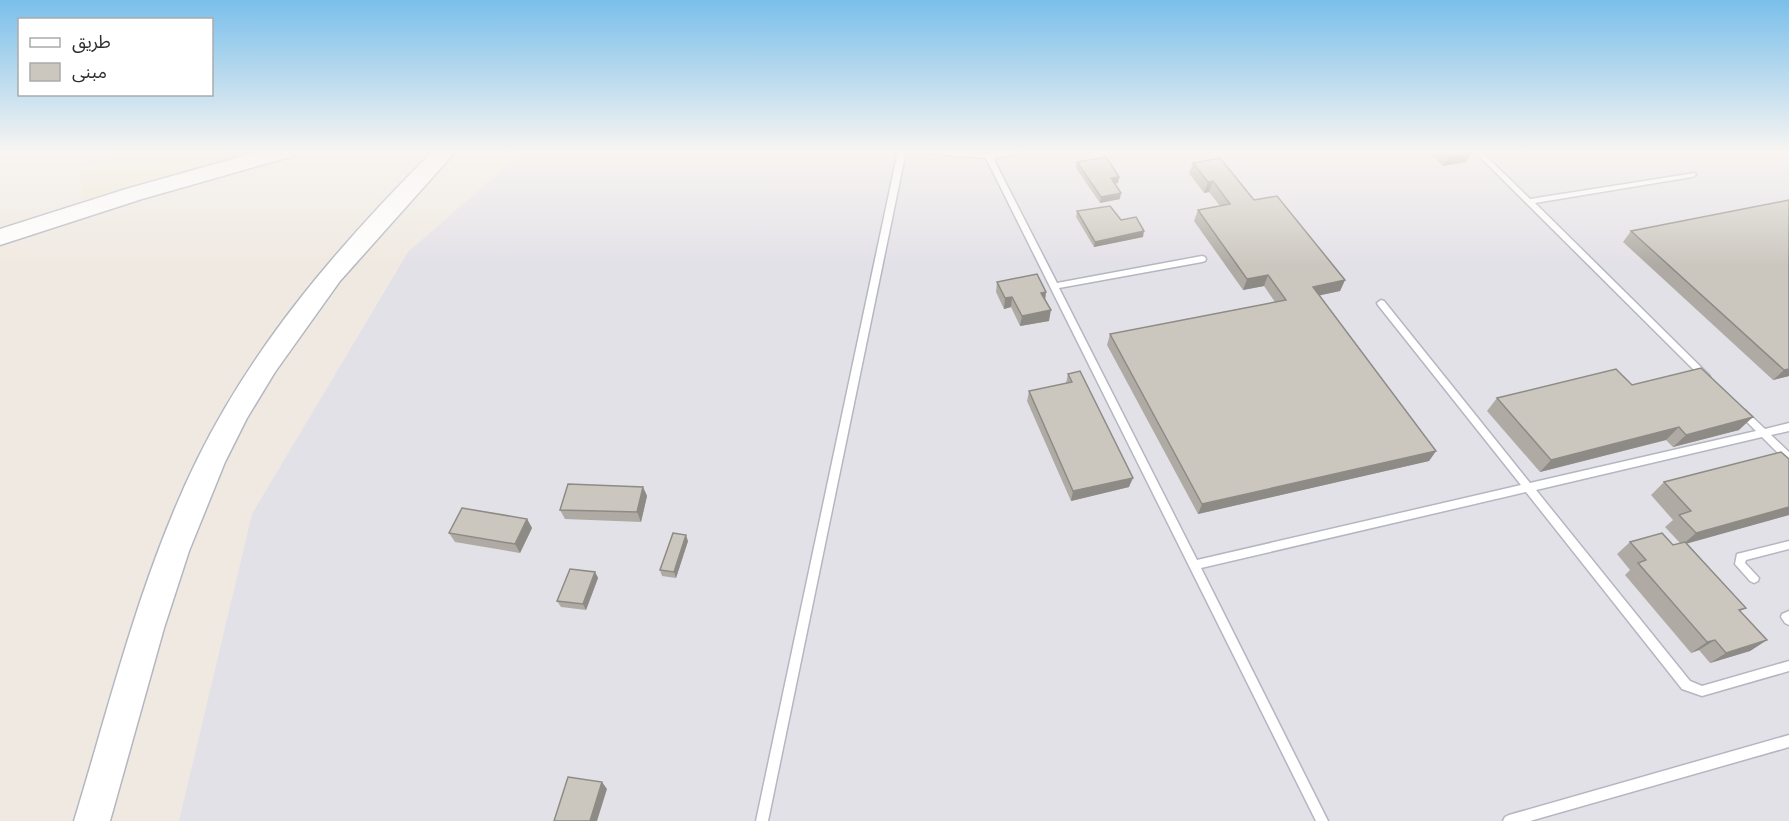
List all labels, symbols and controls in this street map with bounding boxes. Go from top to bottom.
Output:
legend [18,18,213,96]
text: طريق [72,31,111,53]
text: مبنى [72,61,107,83]

